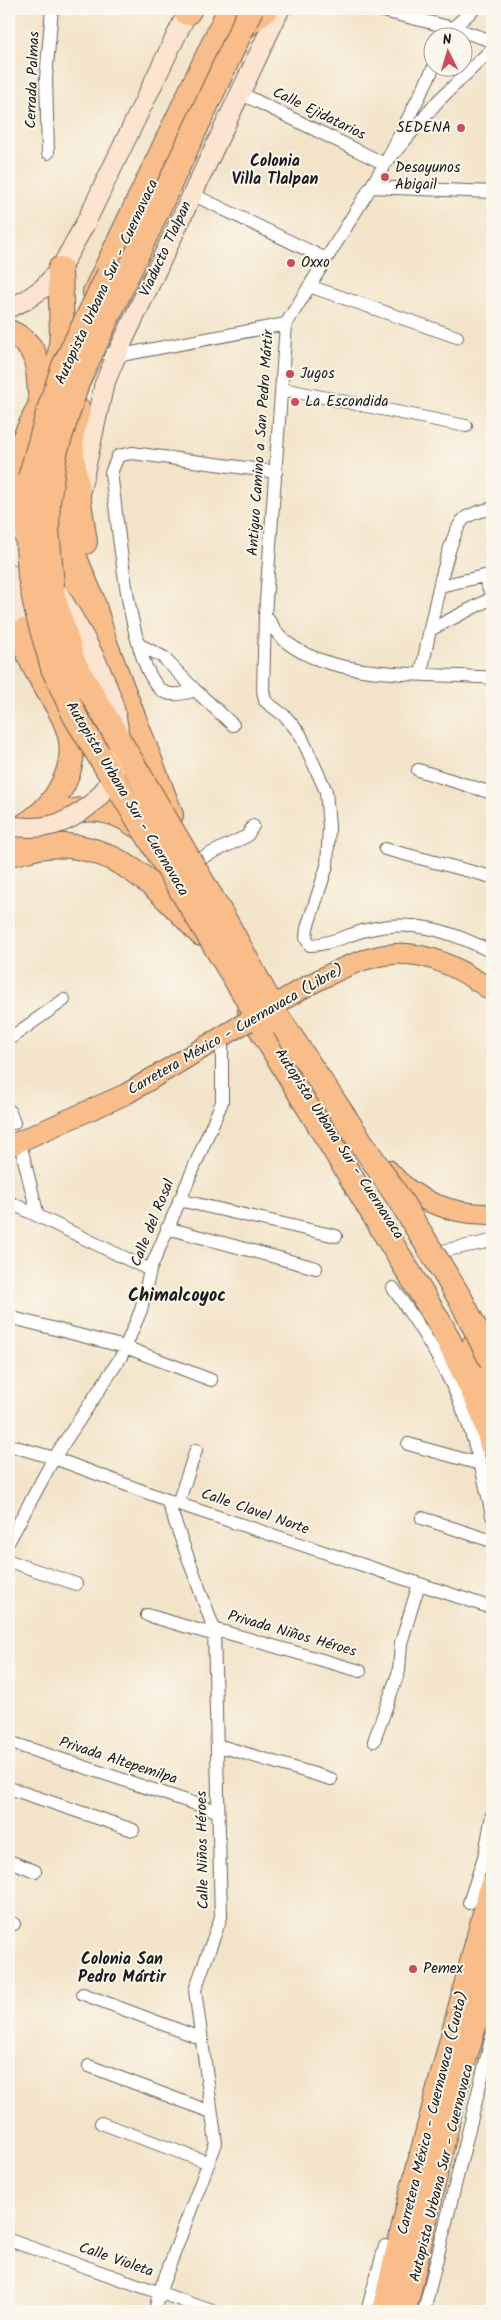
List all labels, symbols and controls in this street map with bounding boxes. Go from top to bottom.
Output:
north arrow [424,28,474,78]
text: N [442,29,452,51]
street label: Cerrada Palmas [19,30,47,129]
street label: Calle Ejidatarios [268,81,370,147]
place label: SEDENA [397,116,451,140]
marker: SEDENA [455,122,467,134]
district label: Colonia Villa Tlalpan [232,149,318,192]
place label: Desayunos Abigail [395,156,461,197]
marker: Desayunos Abigail [379,171,391,183]
street label: Autopista Urbana Sur - Cuernavaca [49,175,165,389]
street label: Viaducto Tlalpan [133,197,199,301]
place label: Oxxo [301,251,330,275]
marker: Oxxo [285,257,297,269]
street label: Antiguo Camino a San Pedro Mártir [241,328,281,557]
place label: Jugos [300,362,335,386]
marker: Jugos [284,368,296,380]
place label: La Escondida [305,390,388,414]
marker: La Escondida [289,396,301,408]
street label: Autopista Urbana Sur - Cuernavaca [59,697,195,901]
street label: Carretera México - Cuernavaca (Libre) [123,958,349,1102]
street label: Autopista Urbana Sur - Cuernavaca [268,1044,410,1244]
street label: Calle del Rosal [125,1175,182,1270]
district label: Chimalcoyoc [128,1282,226,1311]
street label: Calle Clavel Norte [198,1482,313,1542]
street label: Privada Niños Héroes [225,1604,360,1664]
street label: Privada Altepemilpa [56,1731,180,1791]
street label: Calle Niños Héroes [190,1790,216,1909]
district label: Colonia San Pedro Mártir [78,1947,167,1990]
place label: Pemex [423,1957,464,1981]
marker: Pemex [407,1963,419,1975]
street label: Carretera México - Cuernavaca (Cuota) [391,1988,475,2238]
street label: Autopista Urbana Sur - Cuernavaca [403,2061,481,2285]
street label: Calle Violeta [75,2236,157,2284]

